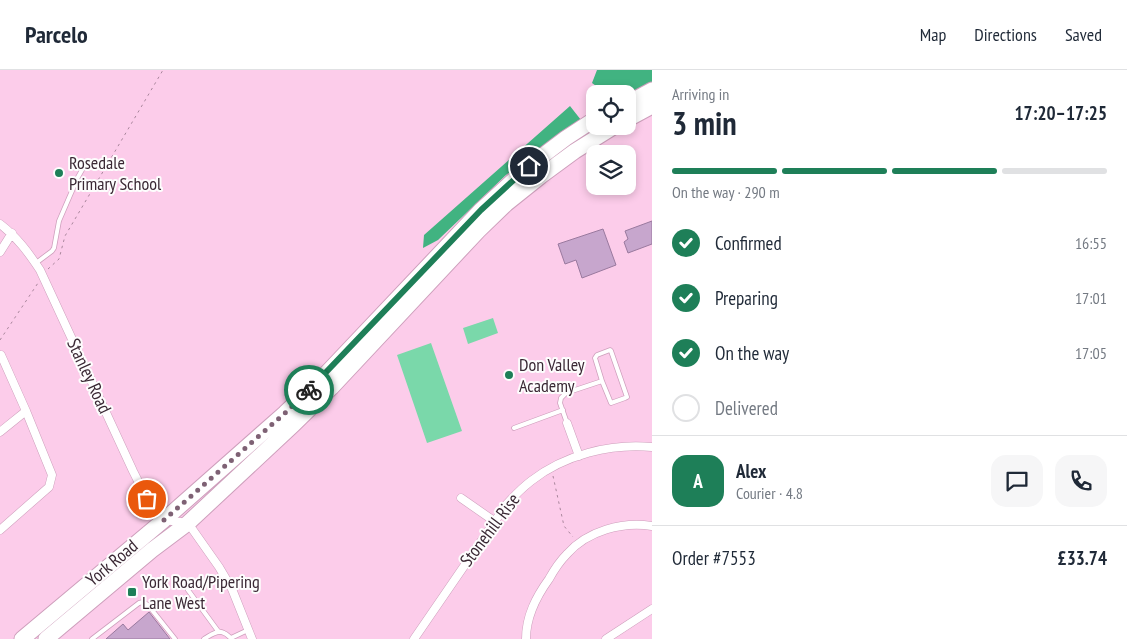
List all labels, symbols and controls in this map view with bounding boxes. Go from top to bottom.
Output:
text: Parcelo [25,19,88,50]
text: Map [920,23,946,46]
text: Directions [974,23,1037,46]
text: Saved [1065,23,1102,46]
text: Arriving in [672,84,729,104]
map controls [586,85,636,195]
button: locate [586,85,636,135]
text: 17:20–17:25 [1014,101,1107,125]
text: 3 min [672,102,737,144]
pin [508,145,550,187]
button: layers [586,145,636,195]
place label: Rosedale Primary School [69,151,162,195]
icon: home [515,152,543,180]
marker: Rosedale Primary School [53,167,65,179]
text: On the way · 290 m [672,182,780,202]
icon: check [672,229,700,257]
text: Confirmed [715,231,782,255]
text: 16:55 [1075,233,1107,253]
icon: check [672,284,700,312]
text: Preparing [715,286,778,310]
text: 17:01 [1075,288,1107,308]
street label: Stanley Road [62,335,117,417]
icon: check [672,339,700,367]
text: On the way [715,341,789,365]
text: 17:05 [1075,343,1107,363]
place label: Don Valley Academy [519,353,585,397]
courier [284,365,334,415]
marker: Don Valley Academy [503,369,515,381]
icon: bike [295,376,323,404]
text: Delivered [715,396,778,420]
button: chat [991,455,1043,507]
button: phone [1055,455,1107,507]
text: Alex [736,459,766,483]
text: A [693,469,703,493]
pin [126,478,168,520]
text: Courier · 4.8 [736,483,803,503]
icon: bag [133,485,161,513]
street label: Stonehill Rise [455,489,525,571]
street label: York Road [81,534,142,591]
text: Order #7553 [672,546,756,570]
text: £33.74 [1058,546,1107,570]
place label: York Road/Pipering Lane West [142,570,260,614]
marker: York Road/Pipering Lane West [126,586,138,598]

